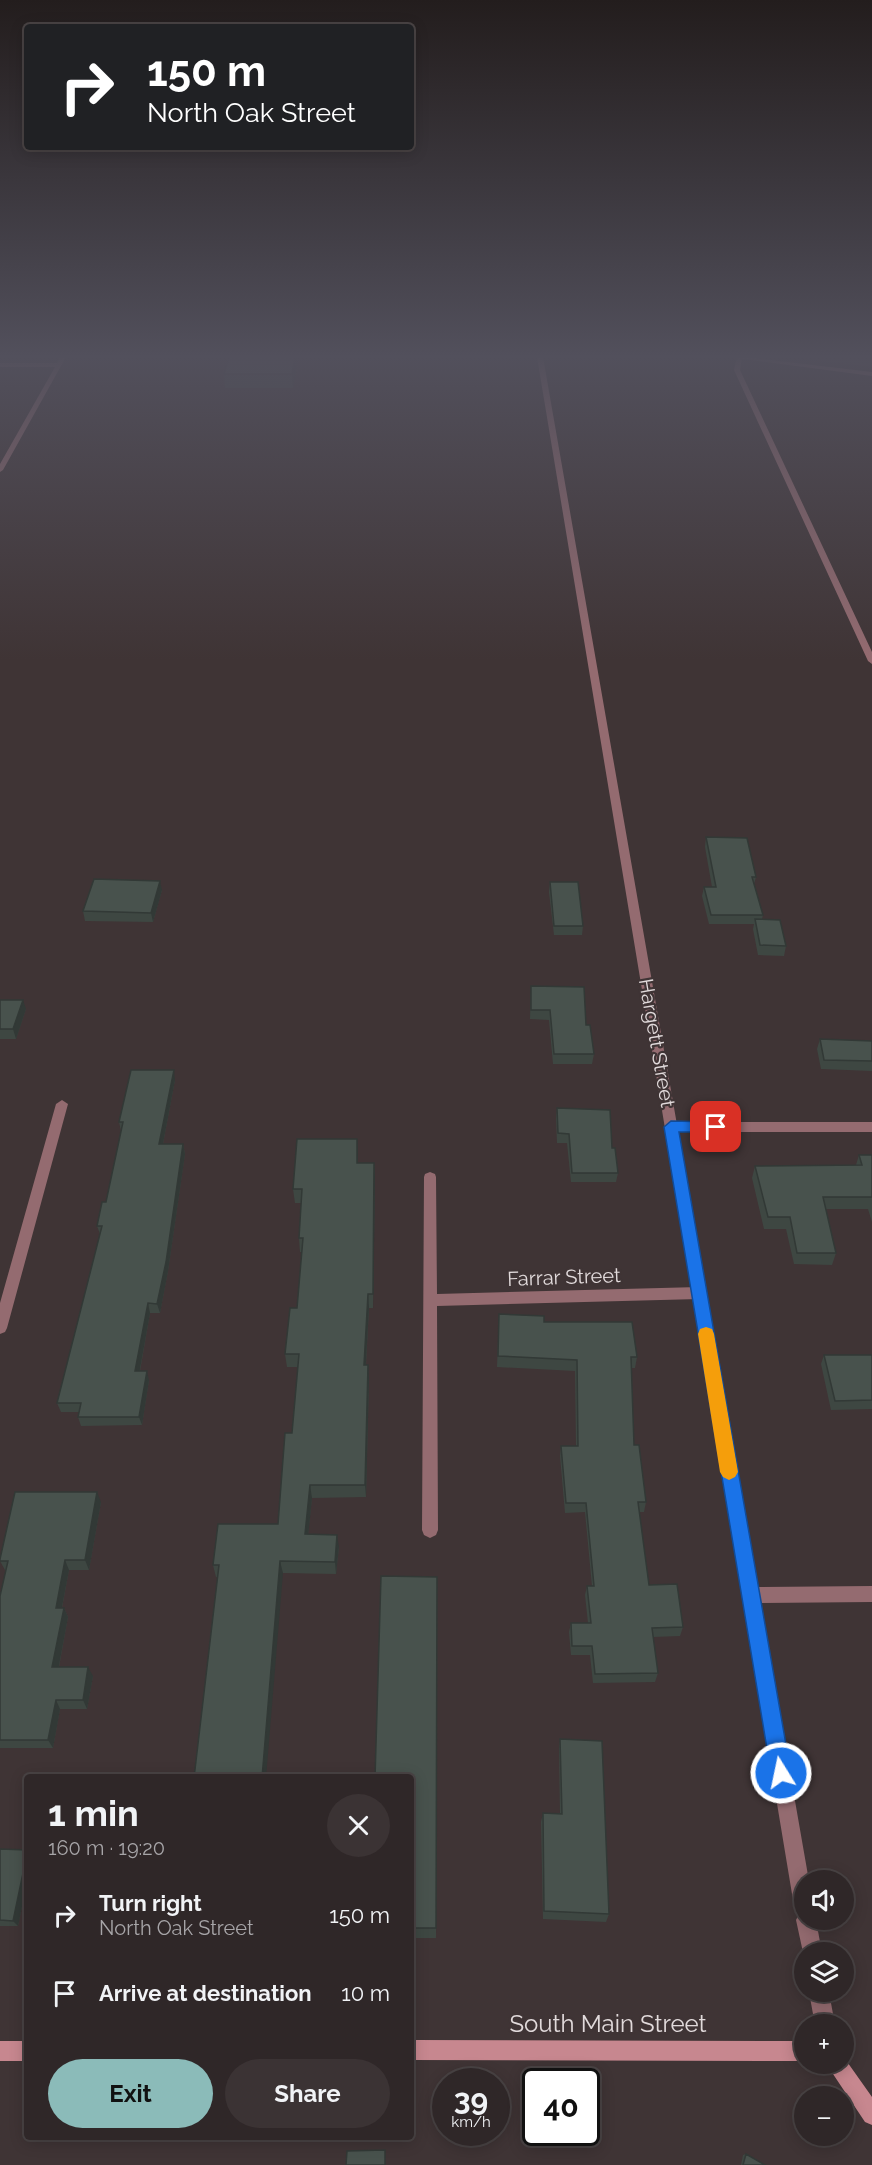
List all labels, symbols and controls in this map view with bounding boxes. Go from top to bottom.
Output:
text: 150 m [147,47,266,96]
icon: right [48,48,126,126]
text: North Oak Street [147,97,356,128]
street label: Hargett Street [634,977,680,1110]
pin [690,1101,741,1152]
icon: arrive [699,1110,732,1143]
street label: Farrar Street [507,1263,621,1291]
position arrow [749,1741,813,1805]
text: 1 min [48,1792,139,1834]
button: close [327,1794,390,1857]
text: 160 m · 19:20 [48,1836,165,1860]
map controls [794,1870,854,2146]
button: sound [794,1870,854,1930]
text: Turn right [99,1890,202,1916]
icon: right [48,1899,81,1932]
text: 150 m [329,1902,390,1928]
text: North Oak Street [99,1916,254,1940]
button: layers [794,1942,854,2002]
icon: arrive [48,1977,81,2010]
text: Arrive at destination [99,1980,312,2006]
text: 10 m [341,1980,390,2006]
street label: South Main Street [509,2009,707,2038]
button: + [794,2014,854,2074]
button: Exit [48,2059,213,2128]
button: Share [225,2059,390,2128]
speed limit sign: 40 [522,2068,600,2146]
text: 39 [454,2082,488,2117]
button: − [794,2086,854,2146]
text: km/h [451,2113,491,2131]

